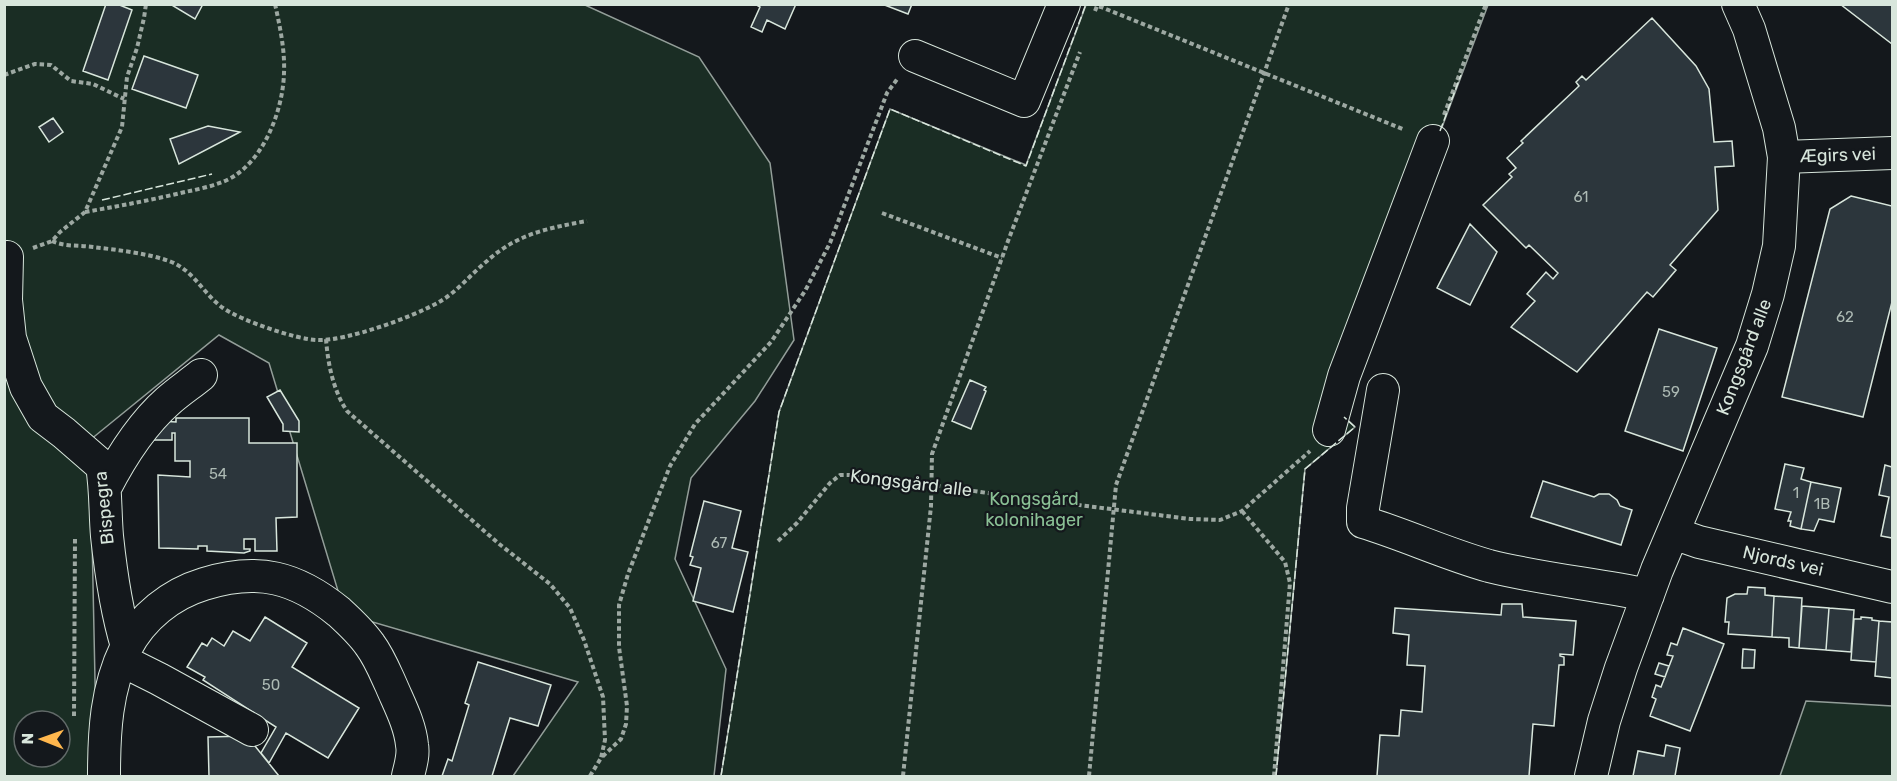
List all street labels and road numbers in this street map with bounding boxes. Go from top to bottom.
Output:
street label: Ægirs vei [1800,143,1876,167]
street label: Kongsgård alle [1712,296,1776,418]
street label: Kongsgård alle [849,465,973,501]
street label: Bispegra [89,470,119,546]
street label: Njords vei [1741,541,1825,581]

